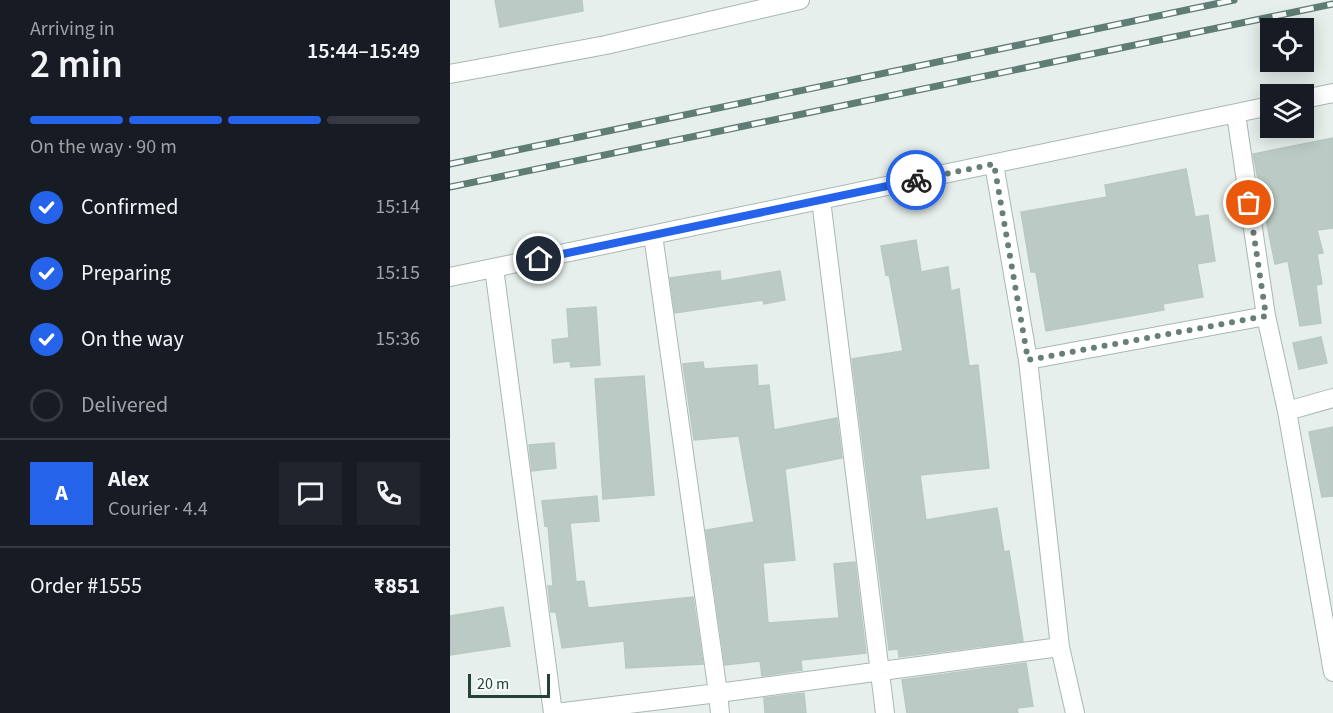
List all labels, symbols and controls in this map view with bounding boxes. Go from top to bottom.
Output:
text: Arriving in [30,15,115,43]
map controls [1260,18,1314,138]
button: locate [1260,18,1314,72]
text: 15:44–15:49 [307,35,420,67]
text: 2 min [30,37,123,93]
button: layers [1260,84,1314,138]
text: On the way · 90 m [30,133,177,161]
courier [886,150,946,210]
icon: bike [900,164,933,197]
pin [1223,177,1274,228]
icon: bag [1232,186,1265,219]
icon: check [30,191,63,224]
text: Confirmed [81,191,178,223]
text: 15:14 [375,193,420,221]
pin [513,233,564,284]
icon: home [522,242,555,275]
icon: check [30,257,63,290]
text: Preparing [81,257,171,289]
text: 15:15 [375,259,420,287]
icon: check [30,323,63,356]
text: On the way [81,323,184,355]
text: 15:36 [375,325,420,353]
text: Delivered [81,389,168,421]
button: chat [279,462,342,525]
button: phone [357,462,420,525]
text: Alex [108,463,149,495]
text: A [55,477,68,509]
text: Courier · 4.4 [108,495,208,523]
text: Order #1555 [30,570,142,602]
text: ₹851 [374,570,420,602]
scale bar [468,671,550,698]
text: 20 m [477,673,509,695]

